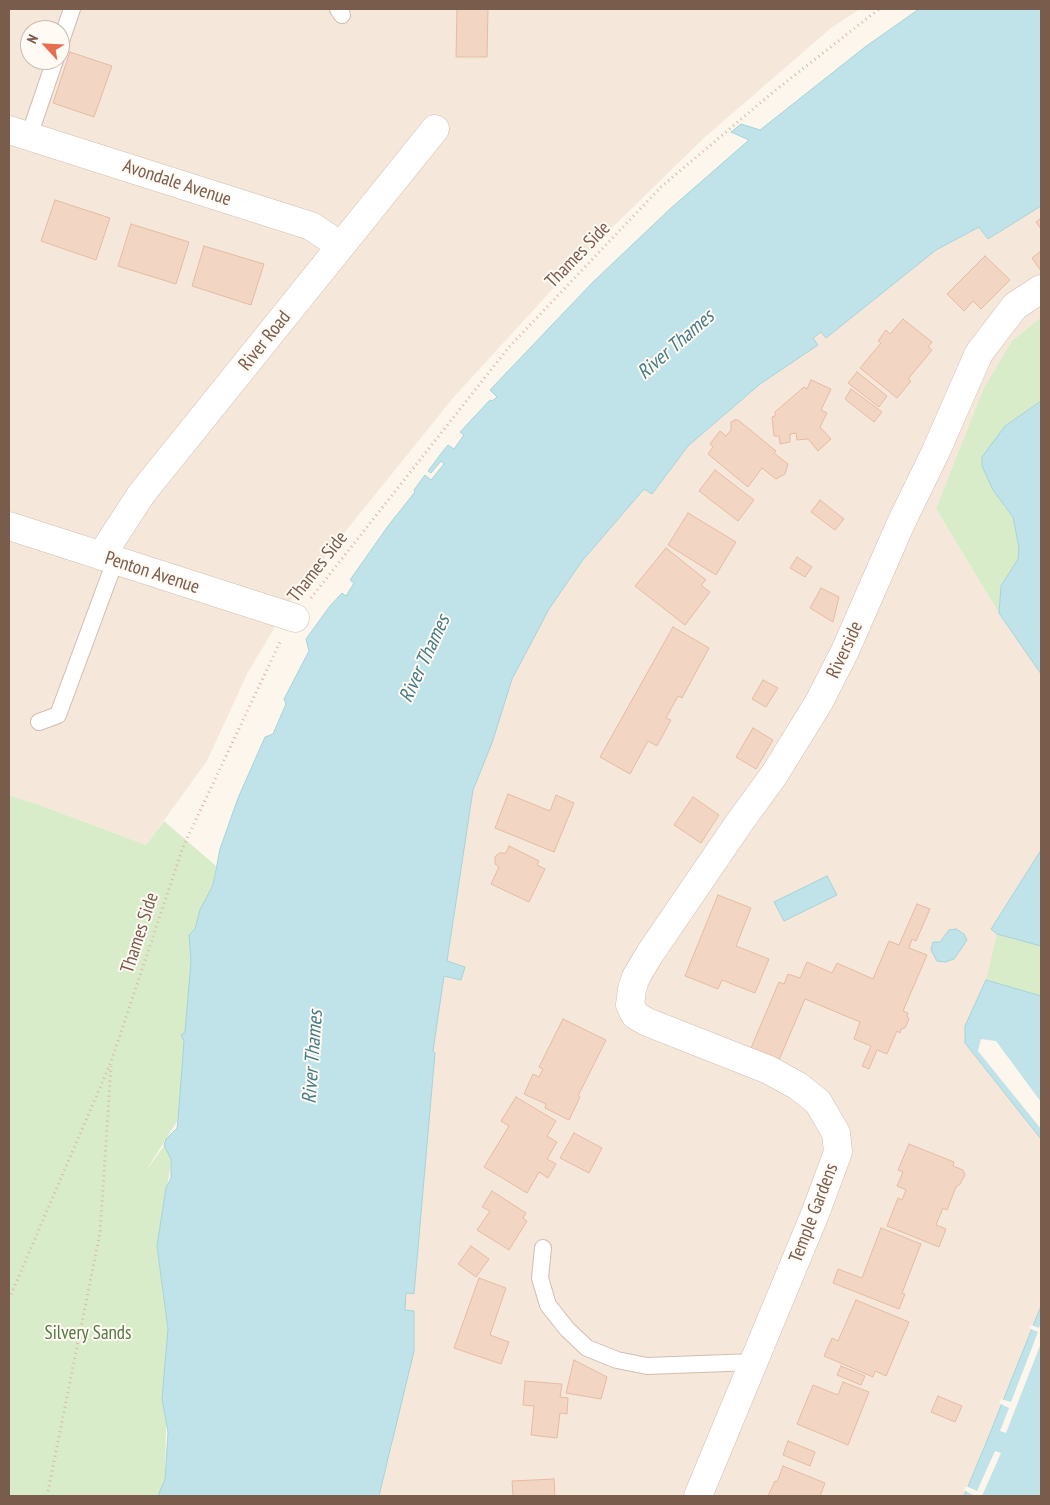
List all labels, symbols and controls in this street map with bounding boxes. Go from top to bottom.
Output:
north arrow [20,20,70,70]
text: N [23,32,42,46]
street label: Avondale Avenue [120,155,234,211]
street label: Thames Side [541,217,615,293]
water label: River Thames [633,305,719,385]
street label: River Road [234,307,296,375]
street label: Thames Side [283,527,353,607]
street label: Penton Avenue [102,547,202,599]
water label: River Thames [394,612,456,706]
street label: Riverside [822,618,868,682]
street label: Thames Side [116,890,164,976]
water label: River Thames [298,1010,328,1104]
street label: Temple Gardens [785,1160,843,1266]
park label: Silvery Sands [44,1323,132,1345]

